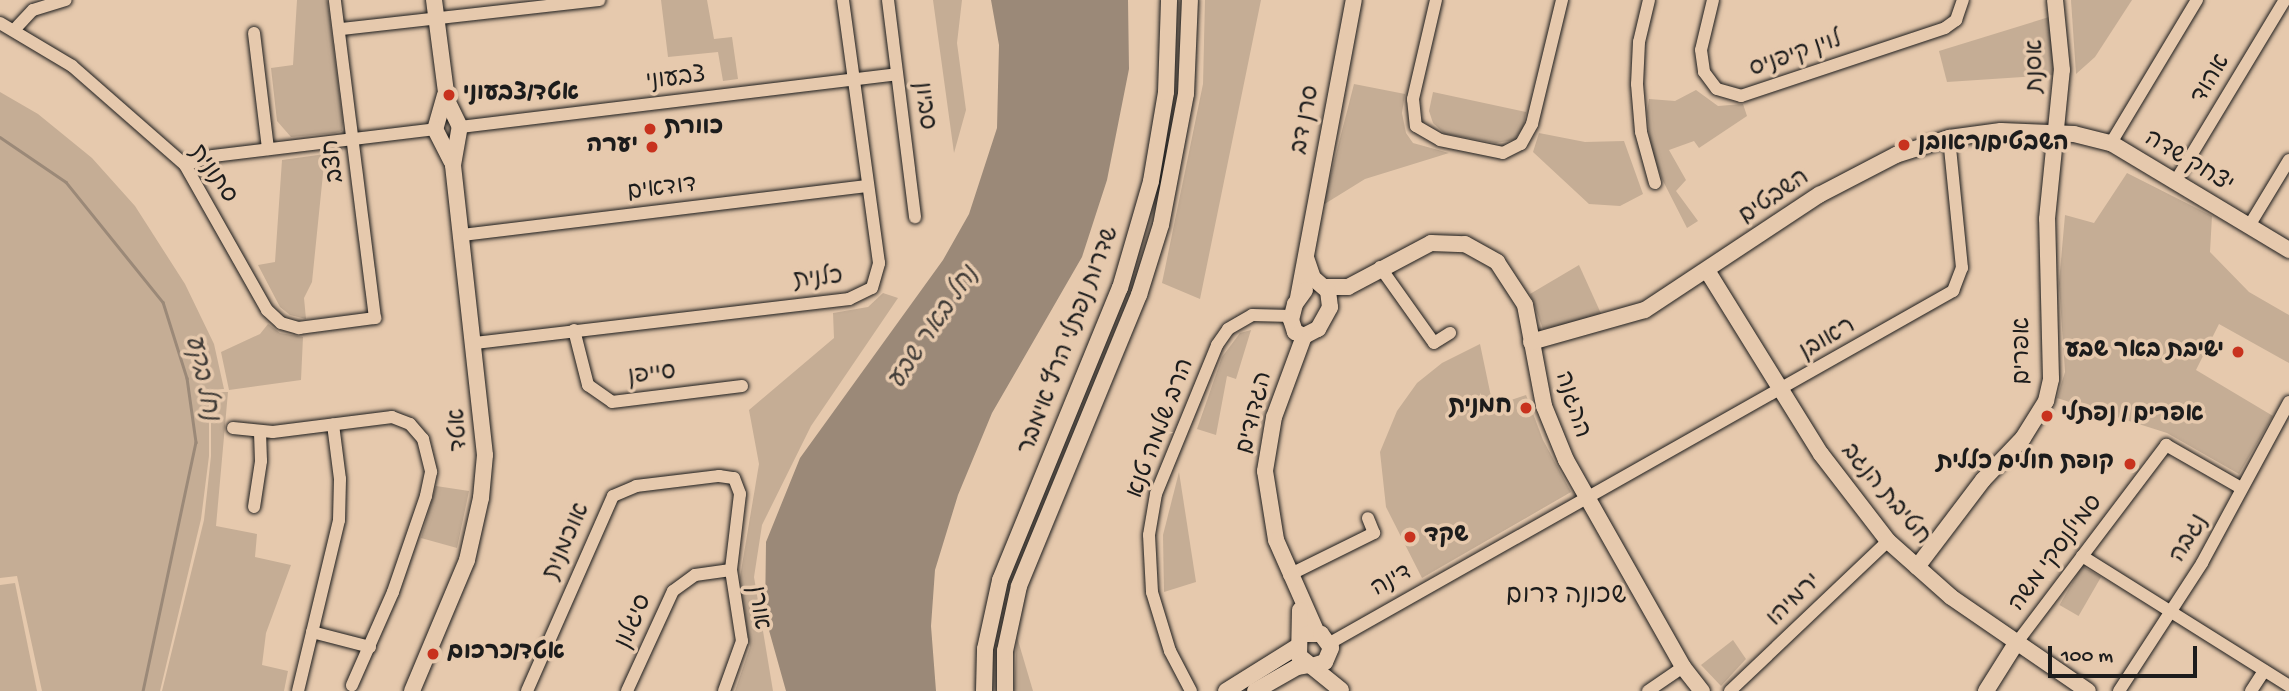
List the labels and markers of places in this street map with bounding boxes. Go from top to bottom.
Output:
place label: אטד/צבעוני [463,81,579,109]
marker: אטד/צבעוני [441,87,457,103]
place label: כוורת [664,115,723,143]
marker: כוורת [642,121,658,137]
place label: השבטים/ראובן [1918,131,2069,159]
place label: יערה [586,133,638,161]
marker: השבטים/ראובן [1896,137,1912,153]
marker: יערה [644,139,660,155]
place label: ישיבת באר שבע [2065,338,2224,366]
marker: ישיבת באר שבע [2230,344,2246,360]
place label: חמנית [1448,394,1512,422]
marker: חמנית [1518,400,1534,416]
place label: אפרים / נפתלי [2061,402,2204,430]
marker: אפרים / נפתלי [2039,408,2055,424]
place label: קופת חולים כללית [1936,450,2114,478]
marker: קופת חולים כללית [2120,454,2140,474]
place label: שקד [1424,523,1469,551]
marker: שקד [1402,529,1418,545]
place label: אטד/כרכום [447,640,565,668]
marker: אטד/כרכום [425,646,441,662]

